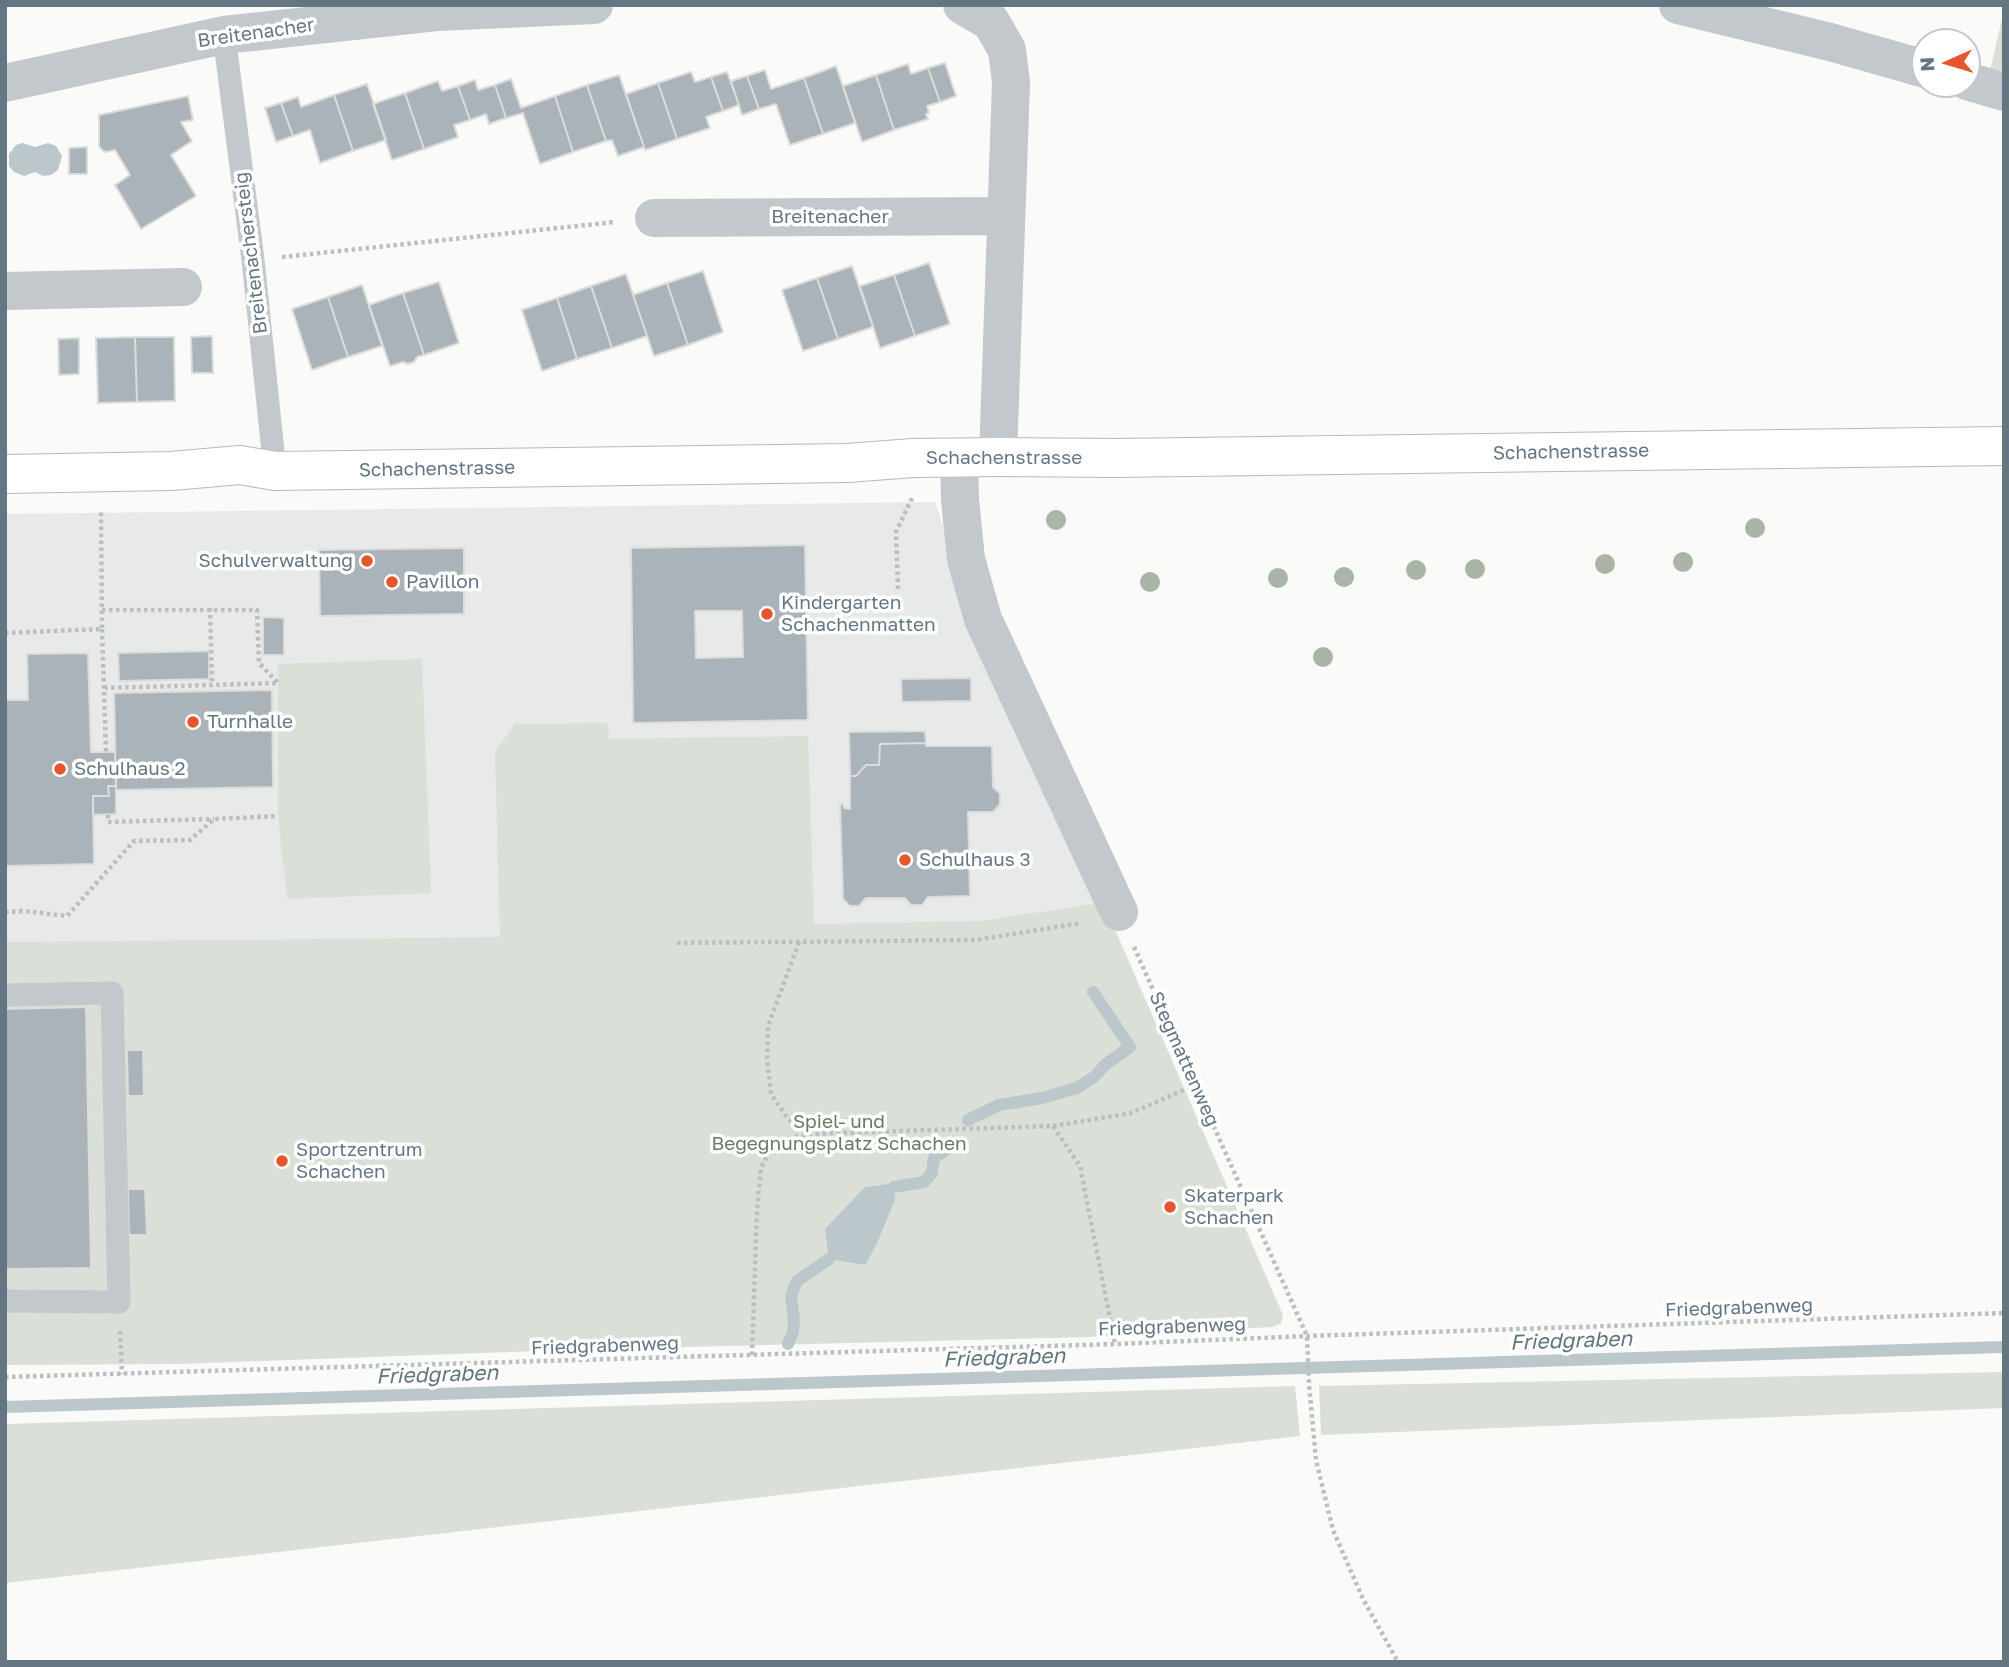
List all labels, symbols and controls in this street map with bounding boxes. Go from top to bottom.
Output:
street label: Breitenacher [196,14,316,52]
north arrow [1911,28,1981,98]
text: N [1915,56,1939,72]
street label: Breitenachersteig [230,171,272,335]
street label: Breitenacher [771,206,889,228]
street label: Schachenstrasse [1493,439,1649,465]
street label: Schachenstrasse [926,447,1082,469]
street label: Schachenstrasse [359,456,515,482]
place label: Schulverwaltung [199,550,353,572]
marker: Schulverwaltung [359,553,375,569]
place label: Pavillon [406,571,479,593]
marker: Pavillon [384,574,400,590]
place label: Kindergarten Schachenmatten [781,592,936,636]
marker: Kindergarten Schachenmatten [759,606,775,622]
place label: Turnhalle [207,711,293,733]
marker: Turnhalle [185,714,201,730]
place label: Schulhaus 2 [74,758,186,780]
marker: Schulhaus 2 [52,761,68,777]
place label: Schulhaus 3 [919,849,1031,871]
marker: Schulhaus 3 [897,852,913,868]
street label: Stegmattenweg [1144,988,1224,1130]
park label: Spiel- und Begegnungsplatz Schachen [711,1111,967,1155]
place label: Sportzentrum Schachen [296,1139,423,1183]
marker: Sportzentrum Schachen [274,1153,290,1169]
place label: Skaterpark Schachen [1184,1185,1284,1229]
marker: Skaterpark Schachen [1162,1199,1178,1215]
street label: Friedgrabenweg [1665,1294,1813,1322]
street label: Friedgrabenweg [1098,1313,1246,1341]
water label: Friedgraben [1510,1326,1632,1356]
street label: Friedgrabenweg [531,1332,679,1360]
water label: Friedgraben [943,1343,1065,1373]
water label: Friedgraben [376,1360,498,1390]

